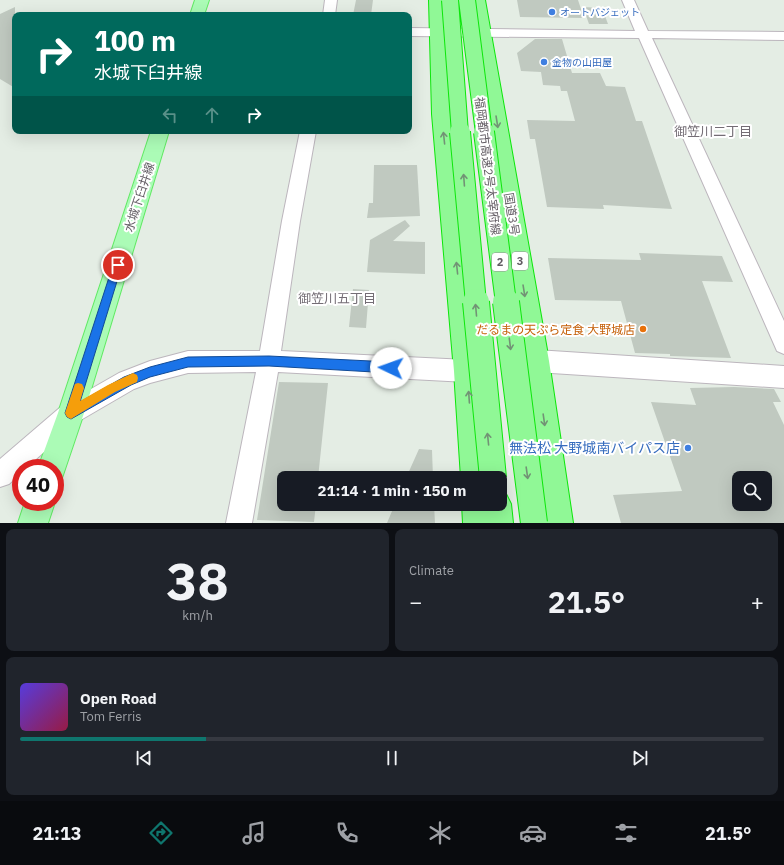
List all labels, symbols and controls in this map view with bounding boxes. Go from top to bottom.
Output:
place label: オートバジェット [560,6,640,19]
marker: オートバジェット [547,7,557,17]
text: 100 m [94,22,176,59]
icon: right [28,28,80,80]
place label: 金物の山田屋 [552,56,612,69]
marker: 金物の山田屋 [539,57,549,67]
text: 水城下臼井線 [94,61,202,84]
street label: 福岡都市高速2号太宰府線 [472,96,504,236]
icon: left [159,104,181,126]
icon: ahead [201,104,223,126]
icon: right [243,104,265,126]
one-way arrow [493,115,501,128]
district label: 御笠川二丁目 [674,123,752,140]
one-way arrow [440,132,448,145]
street label: 水城下臼井線 [121,160,157,234]
one-way arrow [460,174,467,187]
street label: 国道3号 [501,191,523,237]
pin [101,248,135,282]
road number: 3 [512,252,528,270]
road number: 2 [492,253,508,271]
icon: arrive [107,254,129,276]
one-way arrow [453,262,461,275]
one-way arrow [521,284,529,297]
district label: 御笠川五丁目 [298,290,376,307]
one-way arrow [472,304,479,317]
place label: だるまの天ぷら定食 大野城店 [476,322,635,337]
marker: だるまの天ぷら定食 大野城店 [638,324,648,334]
one-way arrow [506,337,514,350]
position arrow [370,347,412,389]
one-way arrow [466,391,473,404]
one-way arrow [540,413,548,426]
one-way arrow [485,433,492,446]
place label: 無法松 大野城南バイパス店 [509,439,680,457]
marker: 無法松 大野城南バイパス店 [683,443,693,453]
speed limit sign: 40 [12,459,64,511]
one-way arrow [523,466,531,479]
map controls [732,471,772,511]
button: search [732,471,772,511]
text: 21:14 · 1 min · 150 m [318,481,466,500]
text: 38 [166,547,229,614]
text: Climate [409,562,454,579]
text: 21.5° [548,582,625,621]
text: − [409,587,422,616]
text: + [751,587,764,616]
text: km/h [182,607,213,624]
text: Open Road [80,689,157,708]
text: Tom Ferris [80,708,142,725]
icon: previous [133,747,155,769]
icon: pause [381,747,403,769]
icon: next [629,747,651,769]
icon: directions [147,819,175,847]
icon: music [240,819,268,847]
icon: phone [333,819,361,847]
icon: climate [426,819,454,847]
icon: car [519,819,547,847]
icon: filters [612,819,640,847]
text: 21:13 [33,822,82,845]
text: 21.5° [705,822,751,845]

